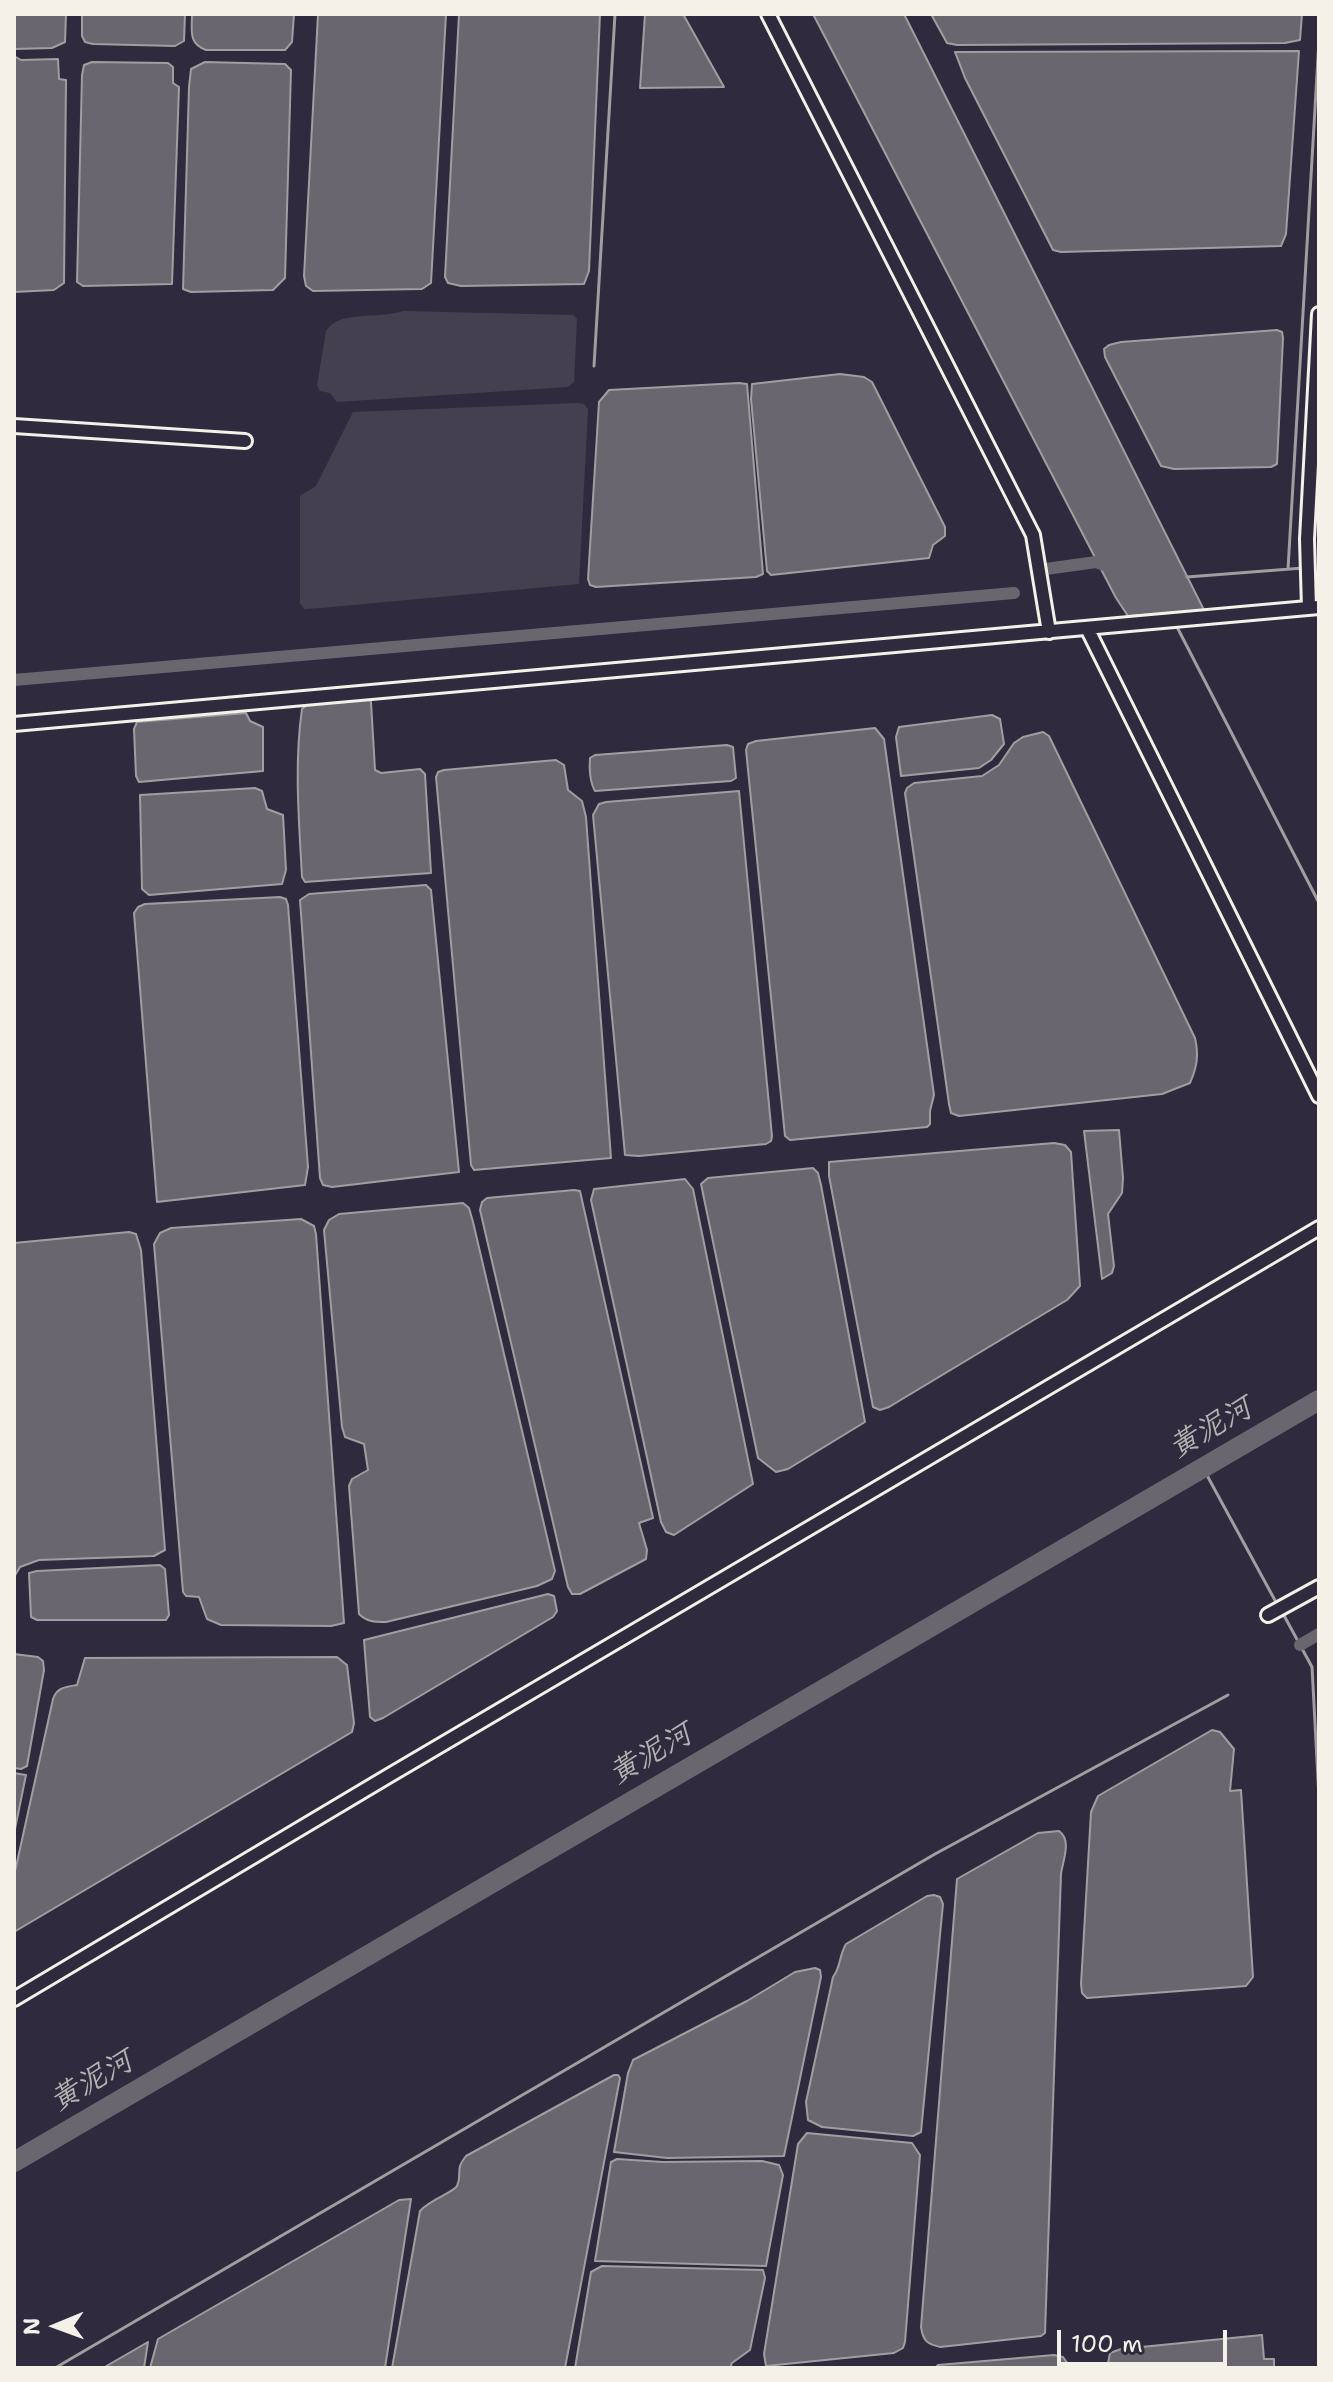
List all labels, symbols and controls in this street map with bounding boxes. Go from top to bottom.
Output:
water label: 黄泥河 [1163,1391,1259,1467]
water label: 黄泥河 [603,1717,699,1793]
water label: 黄泥河 [44,2044,140,2120]
north arrow [16,2286,96,2366]
scale bar [1061,2314,1231,2364]
text: N [17,2317,46,2335]
text: 100 m [1071,2328,1143,2360]

